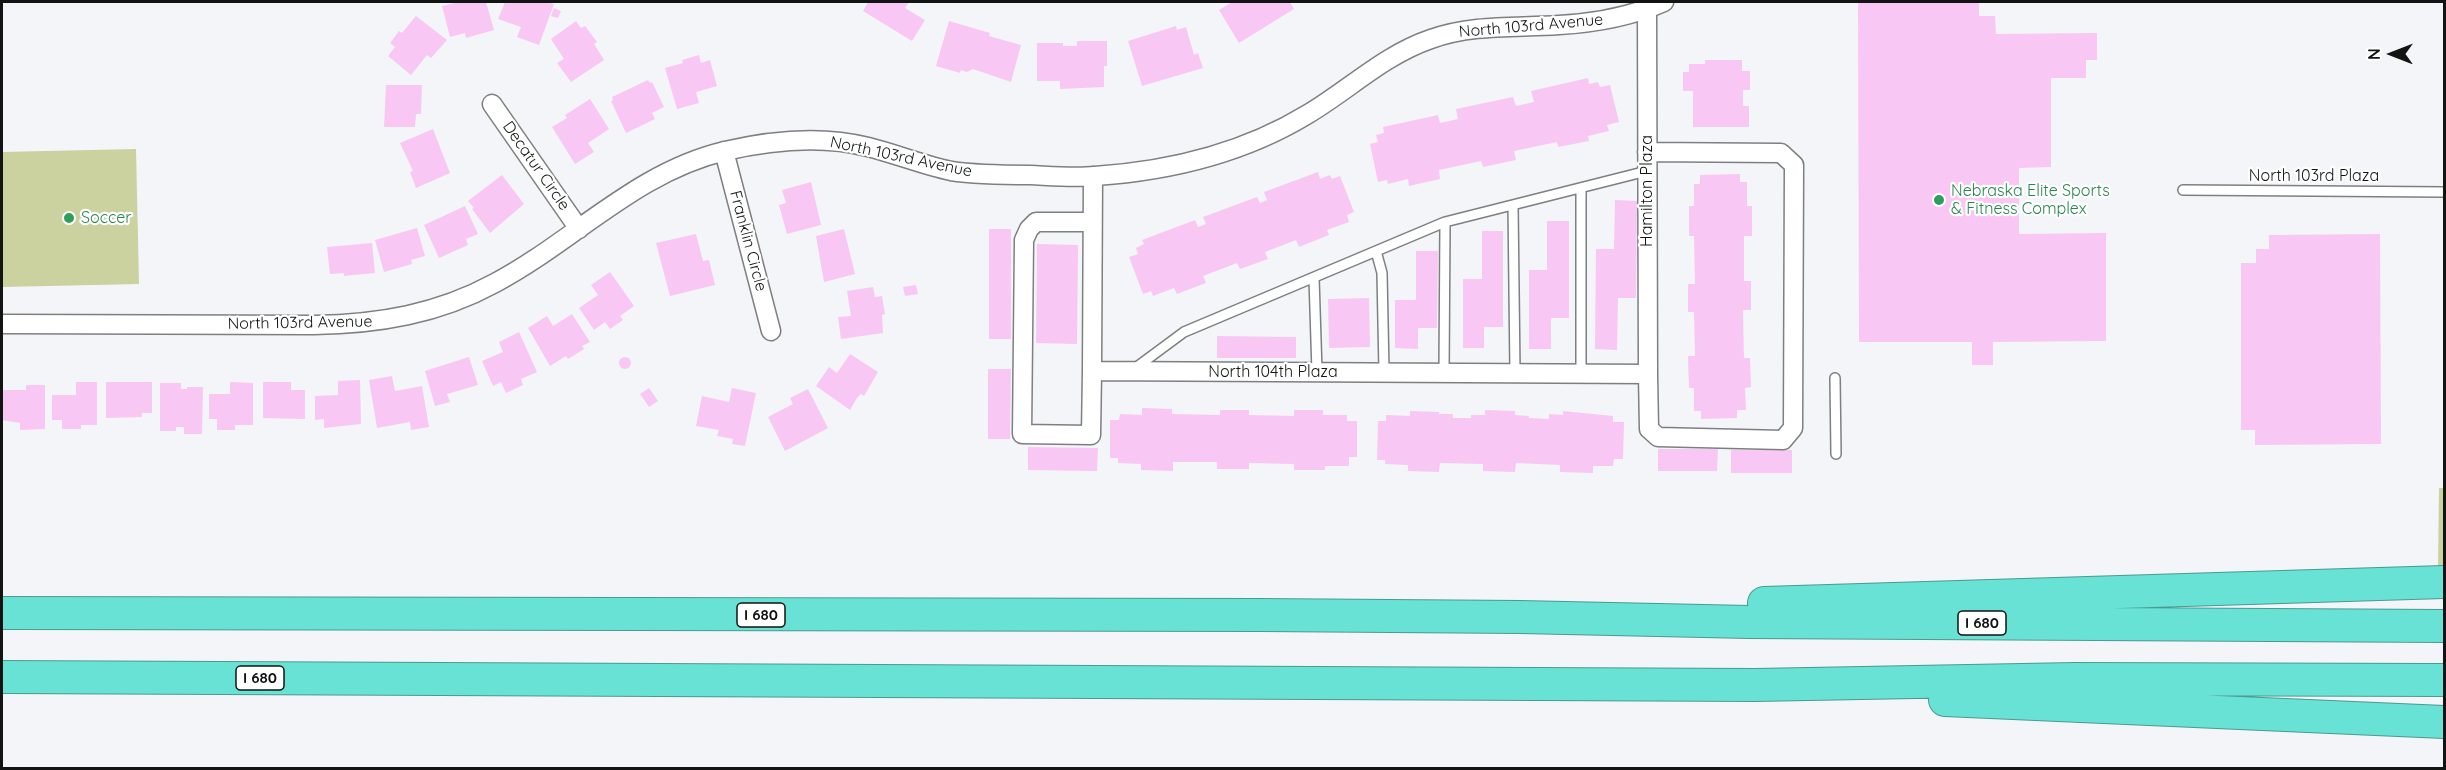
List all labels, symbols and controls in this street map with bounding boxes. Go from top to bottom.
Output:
street label: North 103rd Avenue [1458,10,1604,42]
north arrow [2362,24,2422,84]
text: N [2364,48,2384,60]
street label: Decatur Circle [498,118,574,214]
street label: North 103rd Avenue [828,133,974,181]
street label: Hamilton Plaza [1637,135,1657,247]
street label: North 103rd Plaza [2249,166,2379,186]
place label: Nebraska Elite Sports & Fitness Complex [1951,181,2110,219]
street label: Franklin Circle [725,189,771,293]
marker: Nebraska Elite Sports & Fitness Complex [1932,193,1946,207]
place label: Soccer [81,208,131,228]
marker: Soccer [62,211,76,225]
street label: North 103rd Avenue [227,312,373,334]
street label: North 104th Plaza [1208,362,1338,382]
road number: I 680 [737,603,785,627]
road number: I 680 [1958,611,2006,635]
road number: I 680 [236,666,284,690]

